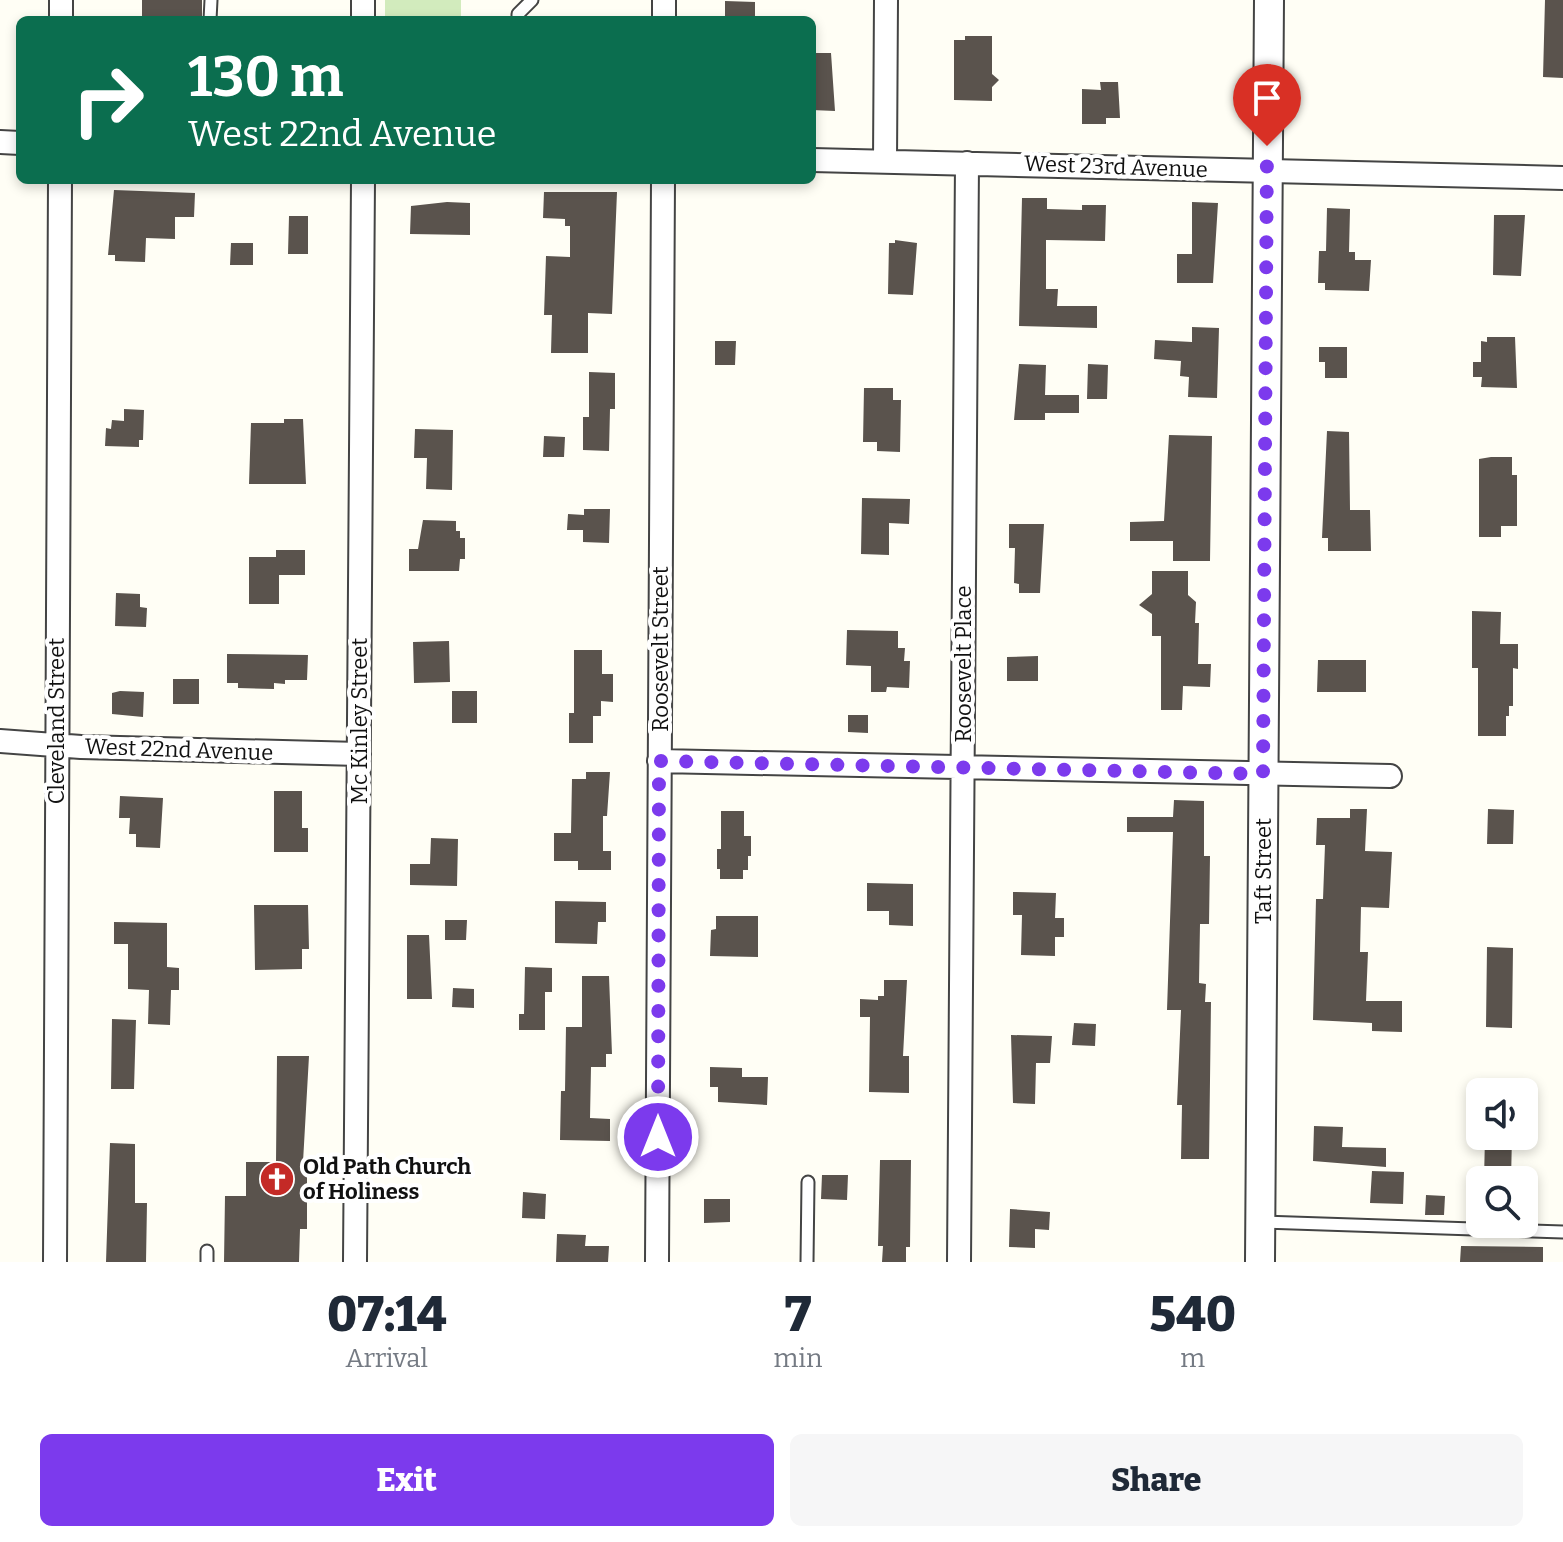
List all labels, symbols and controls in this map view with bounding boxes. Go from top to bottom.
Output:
text: 130 m [188,44,344,111]
icon: right [56,48,160,152]
pin [1233,64,1301,146]
icon: arrive [1245,76,1289,120]
text: West 22nd Avenue [188,112,496,156]
street label: West 23rd Avenue [1024,150,1208,183]
street label: Roosevelt Street [647,566,674,732]
street label: Roosevelt Place [950,585,977,743]
street label: Cleveland Street [43,638,70,804]
street label: Mc Kinley Street [346,638,373,804]
street label: West 22nd Avenue [84,733,274,766]
street label: Taft Street [1250,818,1277,924]
map controls [1466,1078,1538,1238]
button: sound [1466,1078,1538,1150]
position arrow [616,1095,700,1179]
place label: Old Path Church of Holiness [303,1153,471,1205]
church icon: Old Path Church of Holiness [258,1160,296,1198]
button: search [1466,1166,1538,1238]
text: 07:14 [327,1286,447,1344]
text: 7 [785,1286,811,1344]
text: 540 [1149,1286,1236,1344]
text: Arrival [346,1343,428,1374]
text: min [774,1343,823,1374]
text: m [1180,1343,1205,1374]
button: Exit [40,1434,774,1526]
button: Share [790,1434,1523,1526]

